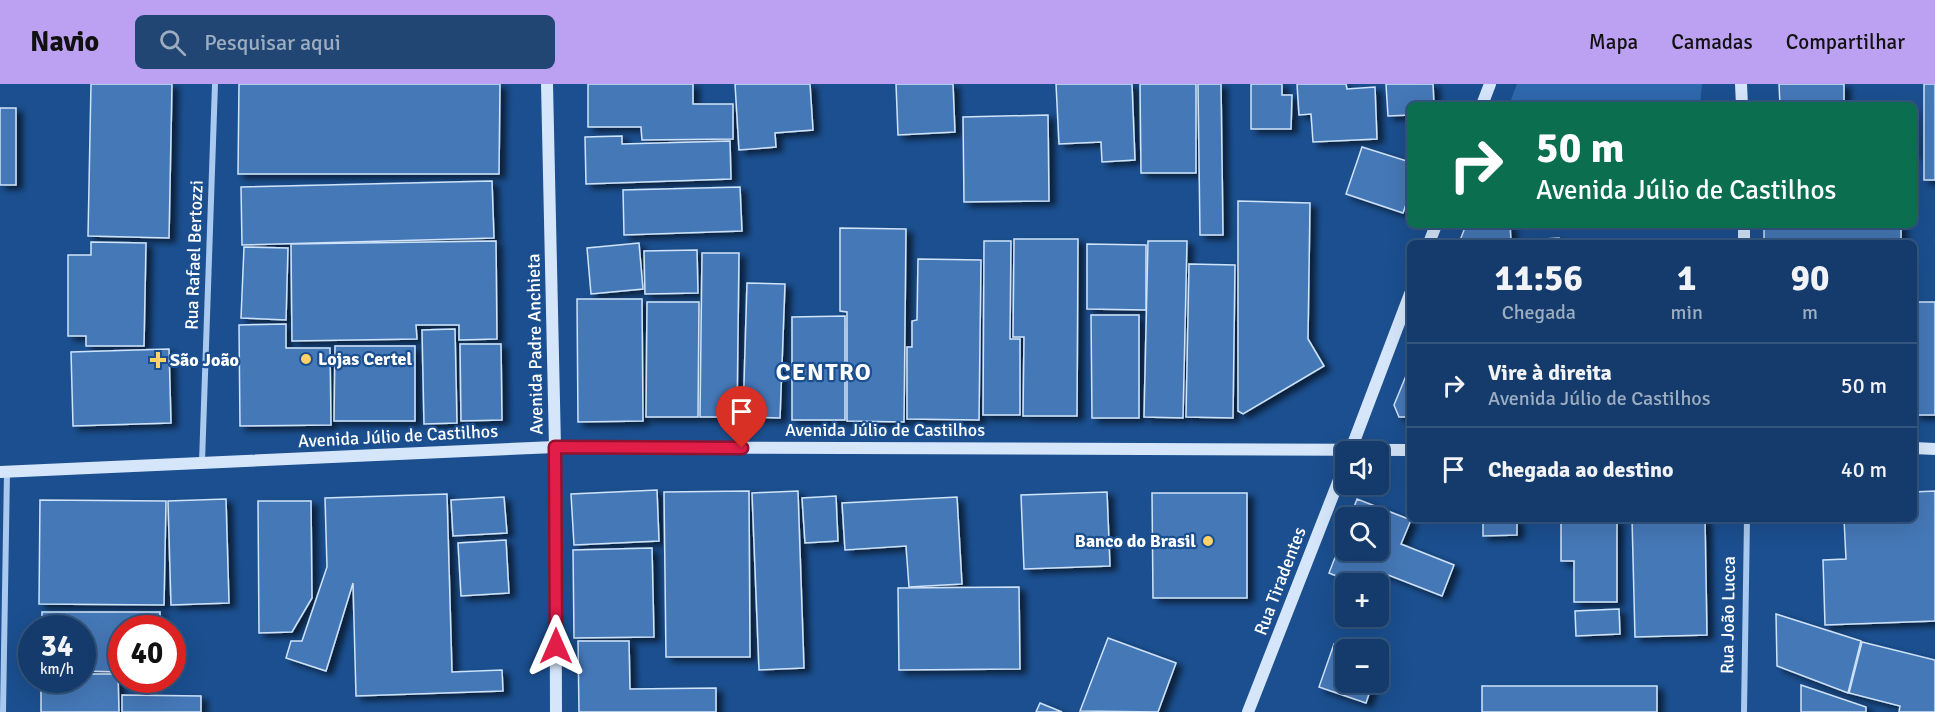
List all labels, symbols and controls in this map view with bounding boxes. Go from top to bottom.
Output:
search box [135,15,555,69]
text: Navio [30,25,99,59]
icon: search [156,26,189,59]
text: Pesquisar aqui [204,29,341,56]
text: Mapa [1589,29,1638,55]
text: Camadas [1671,29,1753,55]
text: Compartilhar [1786,29,1905,55]
text: 50 m [1536,123,1625,174]
icon: right [1437,126,1515,204]
text: Avenida Júlio de Castilhos [1536,174,1836,207]
street label: Rua Rafael Bertozzi [180,180,208,330]
street label: Avenida Padre Anchieta [522,253,548,435]
text: 11:56 [1495,256,1583,301]
text: 1 [1677,256,1696,301]
text: 90 [1790,256,1829,301]
text: Chegada [1502,300,1576,325]
text: min [1671,300,1703,325]
text: m [1802,300,1818,325]
place label: Lojas Certel [318,348,412,370]
place label: São João [170,349,239,371]
marker: Lojas Certel [299,352,313,366]
marker: São João [151,353,165,367]
district label: CENTRO [776,357,872,387]
text: Vire à direita [1488,359,1612,386]
icon: right [1437,369,1470,402]
text: 50 m [1841,372,1887,399]
pin [716,386,767,448]
text: Avenida Júlio de Castilhos [1488,386,1710,411]
icon: arrive [725,395,758,428]
street label: Avenida Júlio de Castilhos [785,419,985,441]
street label: Avenida Júlio de Castilhos [297,420,499,452]
map controls [1335,441,1389,693]
button: sound [1335,441,1389,495]
icon: arrive [1437,453,1470,486]
text: Chegada ao destino [1488,456,1674,483]
text: 40 m [1841,456,1887,483]
button: search [1335,507,1389,561]
street label: Rua Tiradentes [1249,524,1311,638]
place label: Banco do Brasil [1075,530,1196,552]
marker: Banco do Brasil [1201,534,1215,548]
street label: Rua João Lucca [1716,556,1740,674]
button: + [1335,573,1389,627]
position arrow [524,614,588,678]
speed limit sign: 40 [108,615,186,693]
text: 34 [41,628,73,665]
button: − [1335,639,1389,693]
text: km/h [40,660,74,678]

